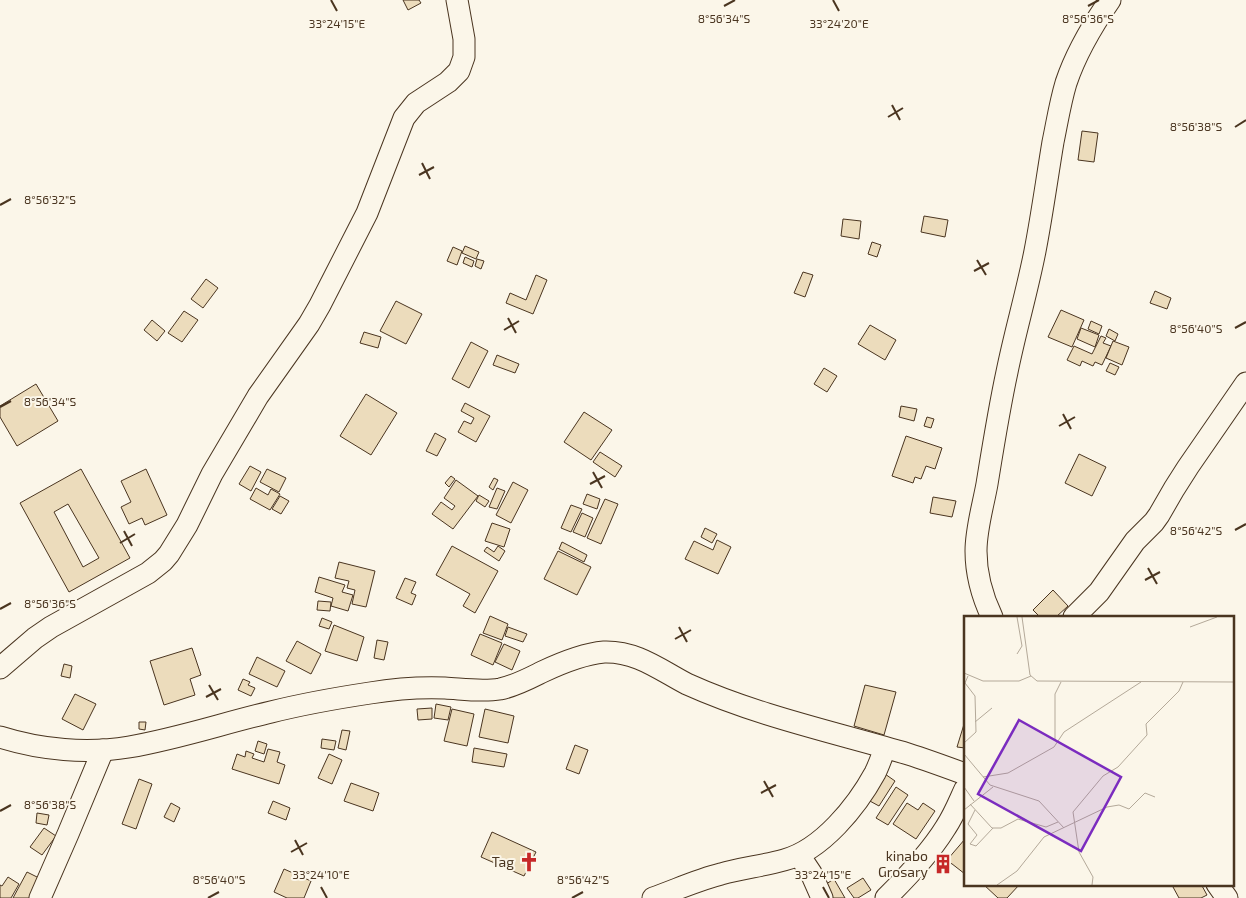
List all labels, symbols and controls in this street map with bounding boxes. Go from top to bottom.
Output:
text: 8°56'34"S [698,11,750,25]
text: 8°56'36"S [1062,11,1114,25]
text: 33°24'15"E [309,16,366,30]
text: 33°24'20"E [809,16,869,30]
text: 8°56'38"S [1170,119,1222,133]
text: 8°56'32"S [24,192,76,206]
text: 8°56'40"S [1170,321,1223,335]
text: 8°56'34"S [24,394,76,408]
text: 8°56'42"S [1170,523,1222,537]
text: 8°56'36"S [24,596,76,610]
inset map [964,616,1234,886]
text: 8°56'38"S [24,797,76,811]
place label: kinabo Grosary [878,847,929,880]
church icon: Tag [518,851,540,873]
place label: Tag [492,853,514,870]
building icon: kinabo Grosary [932,853,954,875]
text: 33°24'10"E [292,867,350,881]
text: 33°24'15"E [795,867,852,881]
text: 8°56'40"S [193,872,246,886]
text: 8°56'42"S [557,872,609,886]

